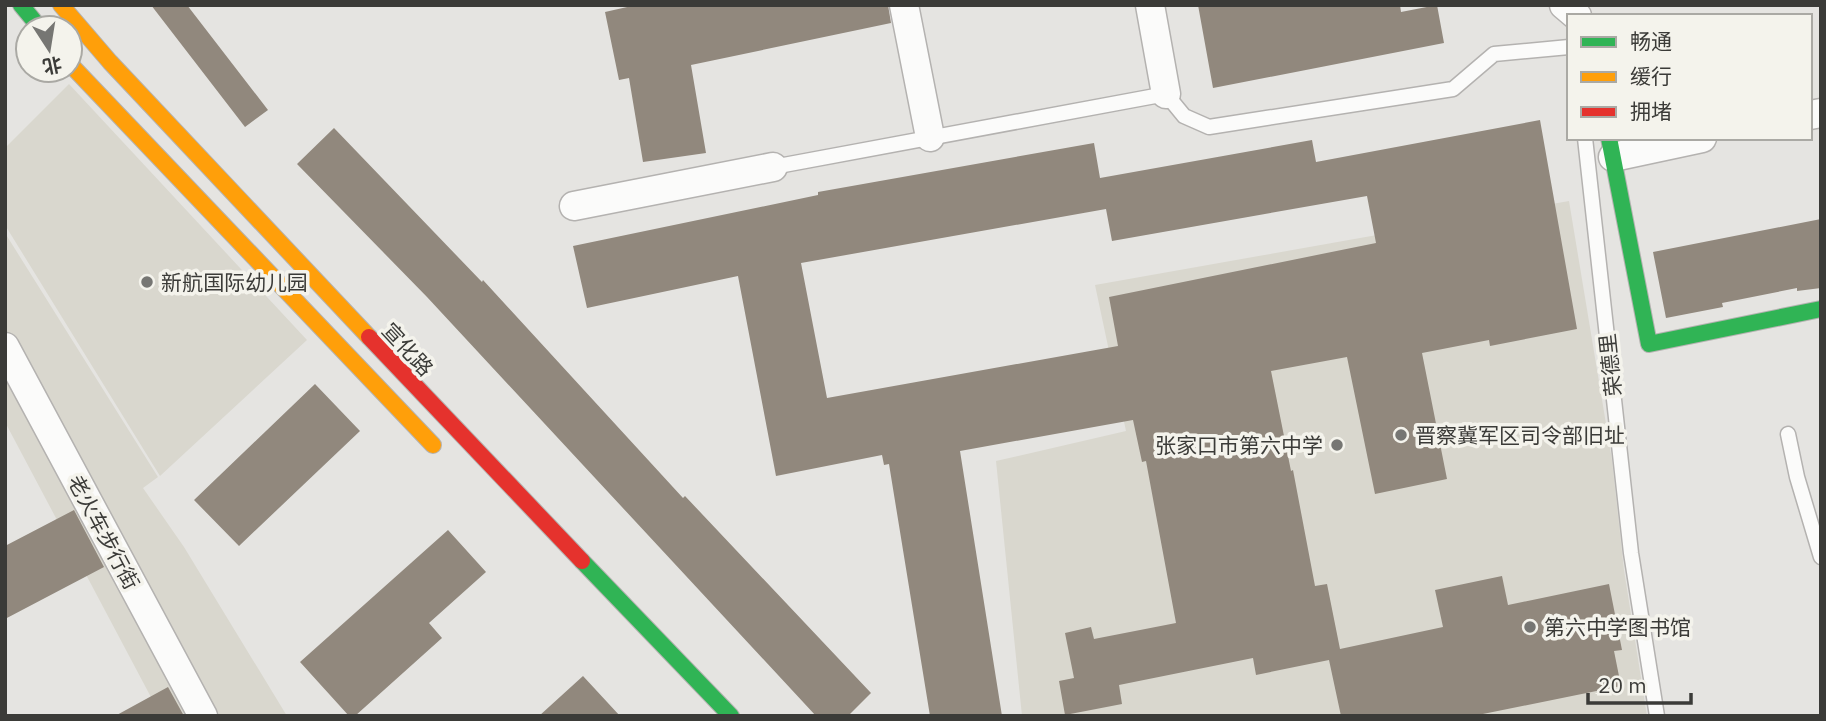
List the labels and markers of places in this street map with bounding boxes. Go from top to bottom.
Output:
place label: 新航国际幼儿园 [161,268,308,296]
marker: 新航国际幼儿园 [139,274,155,290]
place label: 晋察冀军区司令部旧址 [1415,421,1625,449]
marker: 晋察冀军区司令部旧址 [1393,427,1409,443]
place label: 张家口市第六中学 [1155,431,1323,459]
marker: 张家口市第六中学 [1329,437,1345,453]
place label: 第六中学图书馆 [1544,613,1691,641]
marker: 第六中学图书馆 [1522,619,1538,635]

